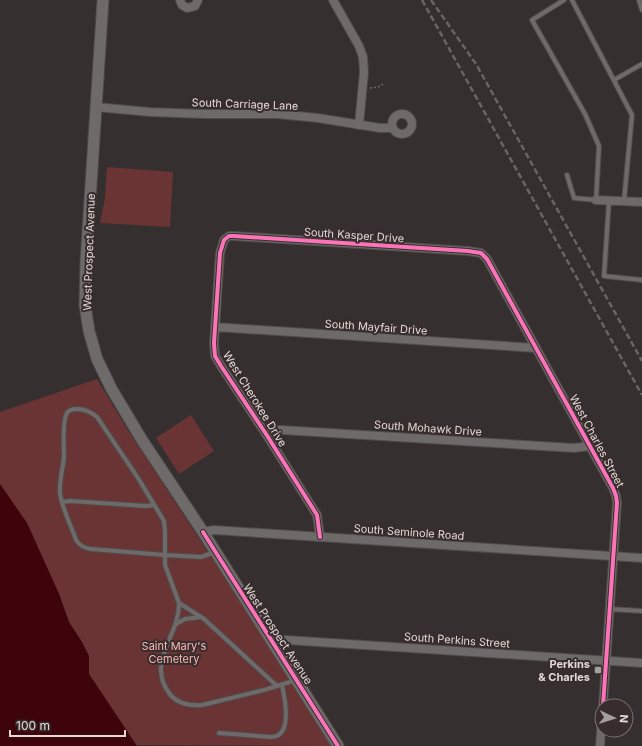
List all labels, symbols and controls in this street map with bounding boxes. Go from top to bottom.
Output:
street label: South Carriage Lane [191,95,299,113]
street label: West Prospect Avenue [80,193,98,311]
street label: South Kasper Drive [303,225,405,245]
street label: South Mayfair Drive [324,316,428,338]
street label: West Cherokee Drive [220,349,290,449]
street label: West Charles Street [567,392,628,490]
street label: South Mohawk Drive [374,417,482,439]
street label: South Seminole Road [353,521,465,543]
street label: West Prospect Avenue [240,581,316,687]
street label: South Perkins Street [404,629,511,651]
park label: Saint Mary's Cemetery [142,639,207,666]
place label: Perkins & Charles [538,657,590,684]
marker: Perkins & Charles [593,665,603,675]
north arrow [594,698,634,738]
scale bar [10,712,125,738]
text: N [617,714,631,723]
text: 100 m [16,718,50,733]

